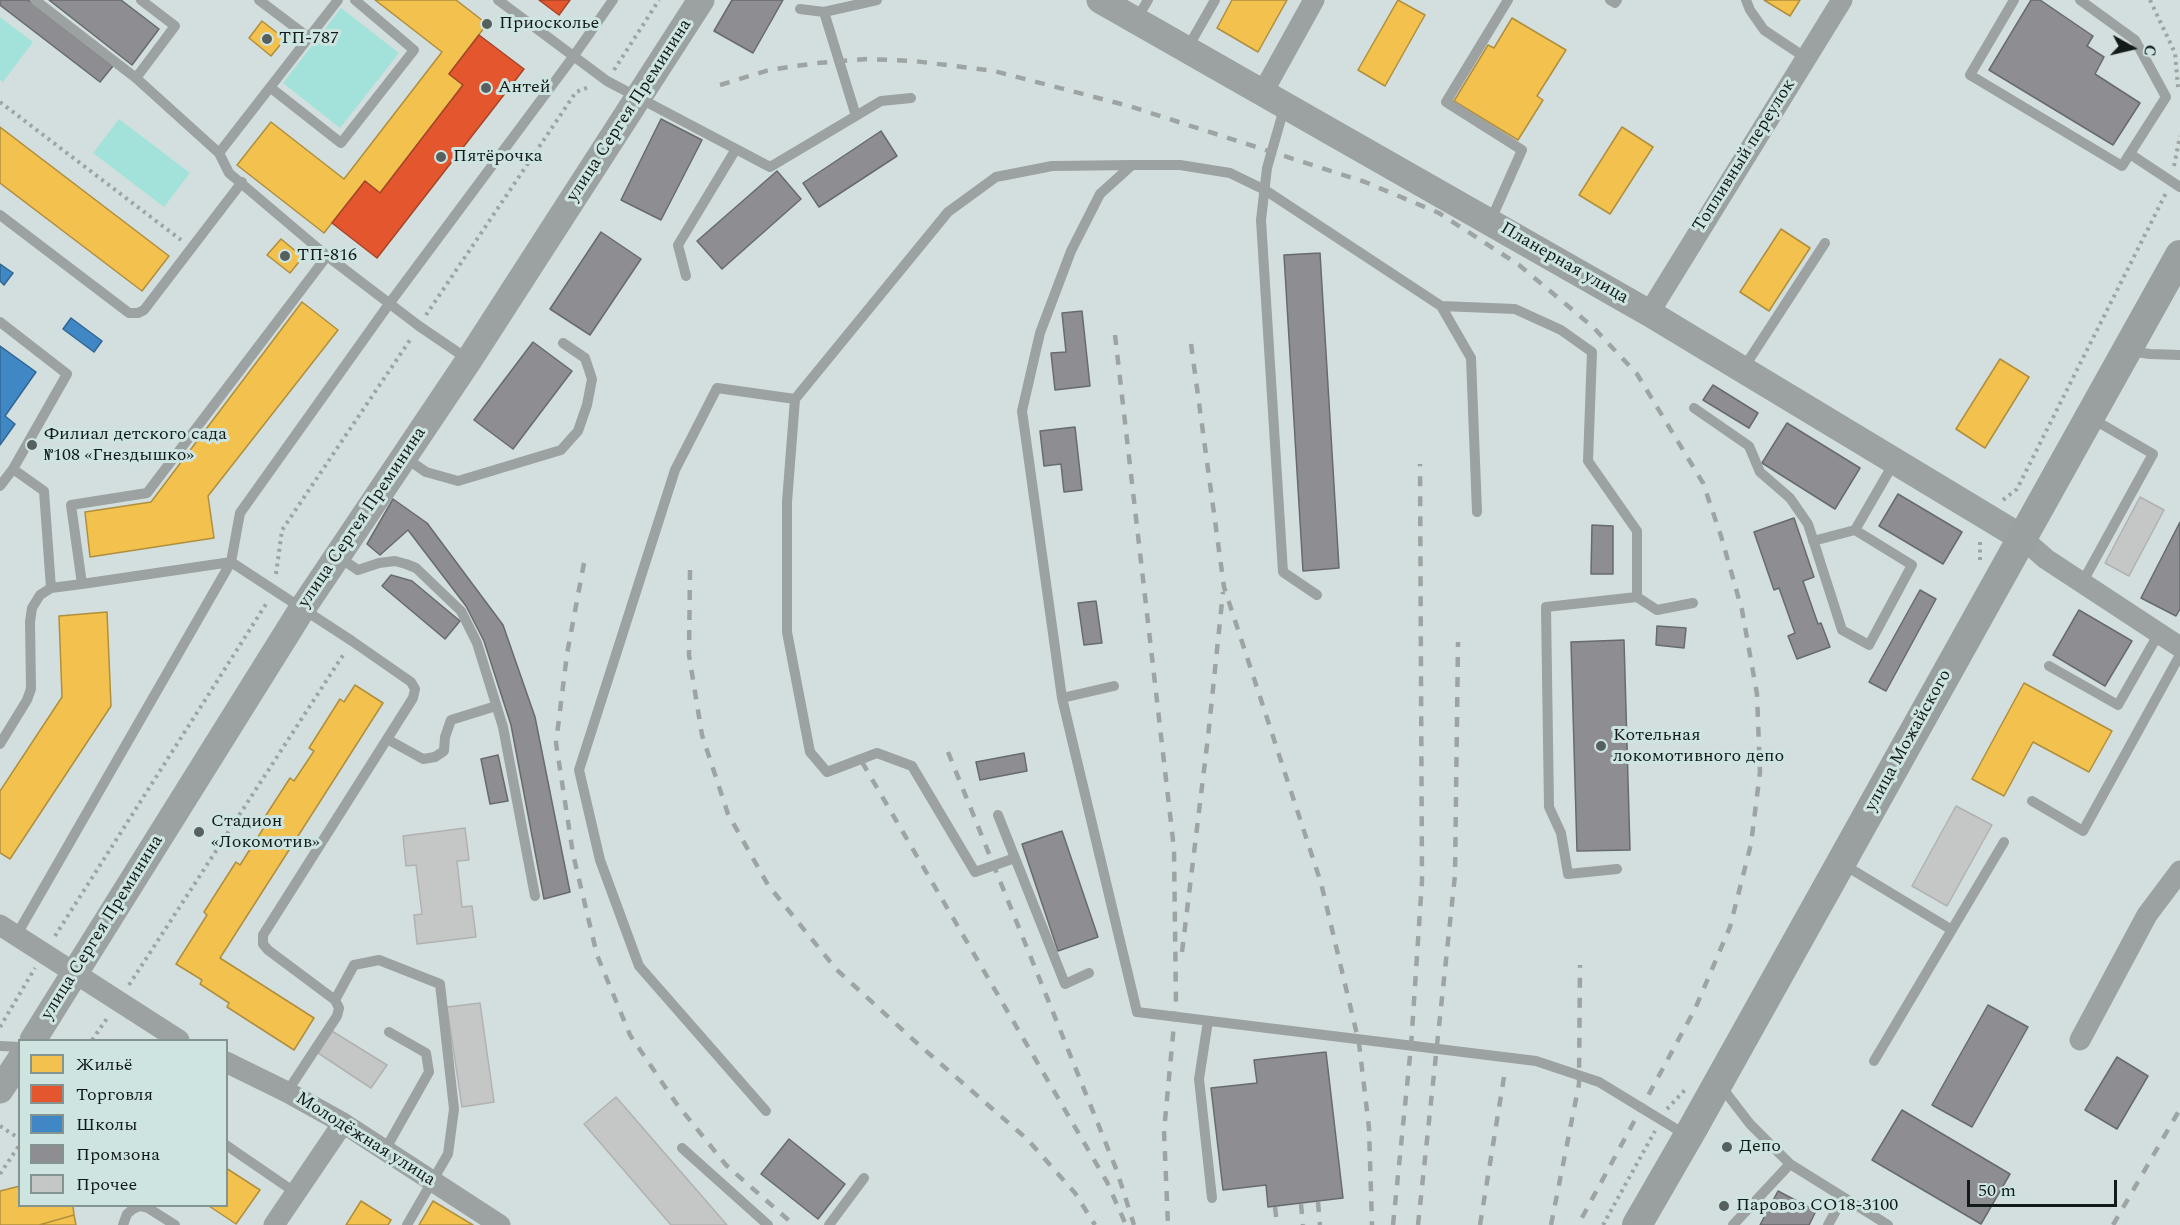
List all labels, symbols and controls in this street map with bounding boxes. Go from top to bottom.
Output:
place label: Приосколье [499,13,599,35]
street label: улица Сергея Преминина [563,16,697,206]
marker: Приосколье [480,17,494,31]
north arrow [2102,18,2162,78]
place label: ТП-787 [279,28,339,50]
marker: ТП-787 [260,32,274,46]
text: С [2137,43,2163,58]
street label: Топливный переулок [1689,76,1801,236]
place label: Антей [498,77,551,99]
marker: Антей [479,81,493,95]
place label: Пятёрочка [453,146,543,168]
marker: Пятёрочка [434,150,448,164]
street label: Планерная улица [1496,219,1632,309]
place label: ТП-816 [297,245,357,267]
marker: ТП-816 [278,249,292,263]
street label: улица Сергея Преминина [294,423,432,613]
place label: Филиал детского сада №108 «Гнездышко» [44,424,227,466]
marker: Филиал детского сада №108 «Гнездышко» [25,438,39,452]
street label: улица Можайского [1861,666,1957,816]
place label: Котельная локомотивного депо [1613,725,1784,768]
marker: Котельная локомотивного депо [1594,739,1608,753]
place label: Стадион «Локомотив» [211,811,320,854]
marker: Стадион «Локомотив» [192,825,206,839]
street label: улица Сергея Преминина [37,832,169,1024]
legend [18,1039,228,1207]
text: Жильё [76,1051,132,1078]
text: Торговля [76,1081,153,1108]
street label: Молодёжная улица [291,1088,439,1192]
text: Школы [76,1111,137,1138]
place label: Депо [1739,1136,1781,1158]
marker: Депо [1720,1140,1734,1154]
text: Промзона [76,1141,160,1168]
scale bar [1970,1168,2120,1206]
text: Прочее [76,1171,137,1198]
text: 50 m [1978,1177,2016,1204]
place label: Паровоз СО18-3100 [1736,1195,1898,1217]
marker: Паровоз СО18-3100 [1717,1199,1731,1213]

